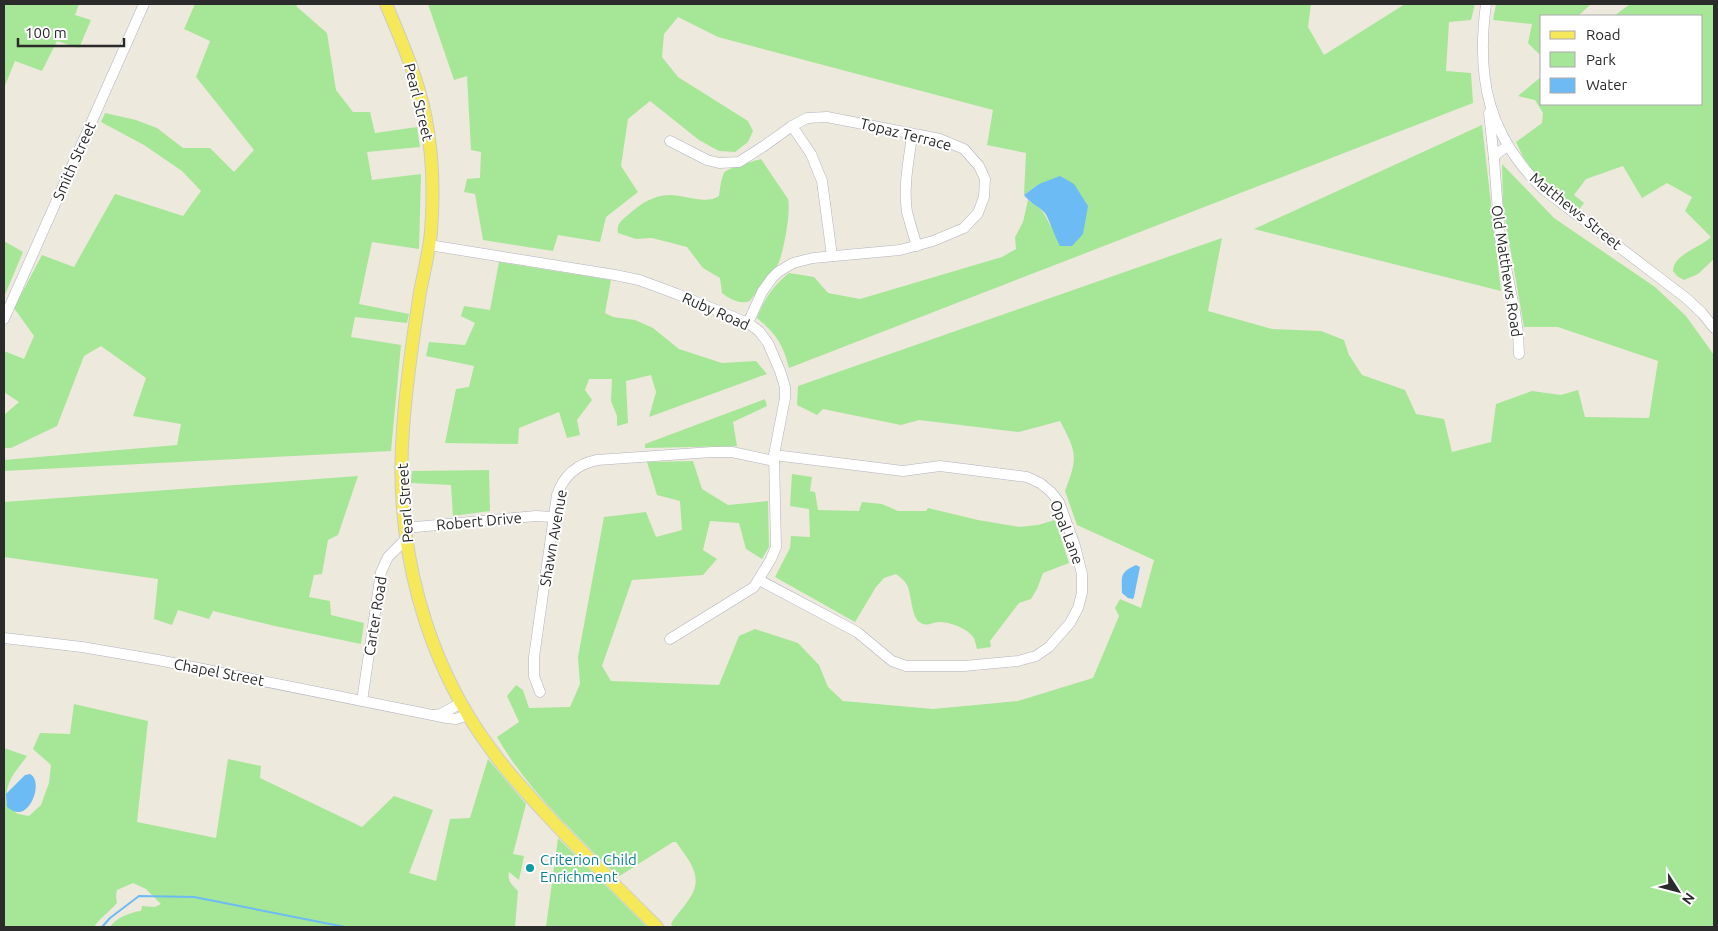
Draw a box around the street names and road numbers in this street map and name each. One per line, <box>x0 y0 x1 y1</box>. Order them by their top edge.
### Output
street label: Pearl Street <box>401 61 437 143</box>
street label: Topaz Terrace <box>859 114 953 154</box>
street label: Smith Street <box>49 119 99 203</box>
street label: Matthews Street <box>1527 169 1625 253</box>
street label: Old Matthews Road <box>1488 204 1526 338</box>
street label: Ruby Road <box>680 289 752 333</box>
street label: Pearl Street <box>394 463 416 543</box>
street label: Shawn Avenue <box>536 488 570 588</box>
street label: Opal Lane <box>1047 497 1087 567</box>
street label: Robert Drive <box>436 509 522 533</box>
street label: Carter Road <box>360 575 390 657</box>
street label: Chapel Street <box>172 655 266 689</box>

